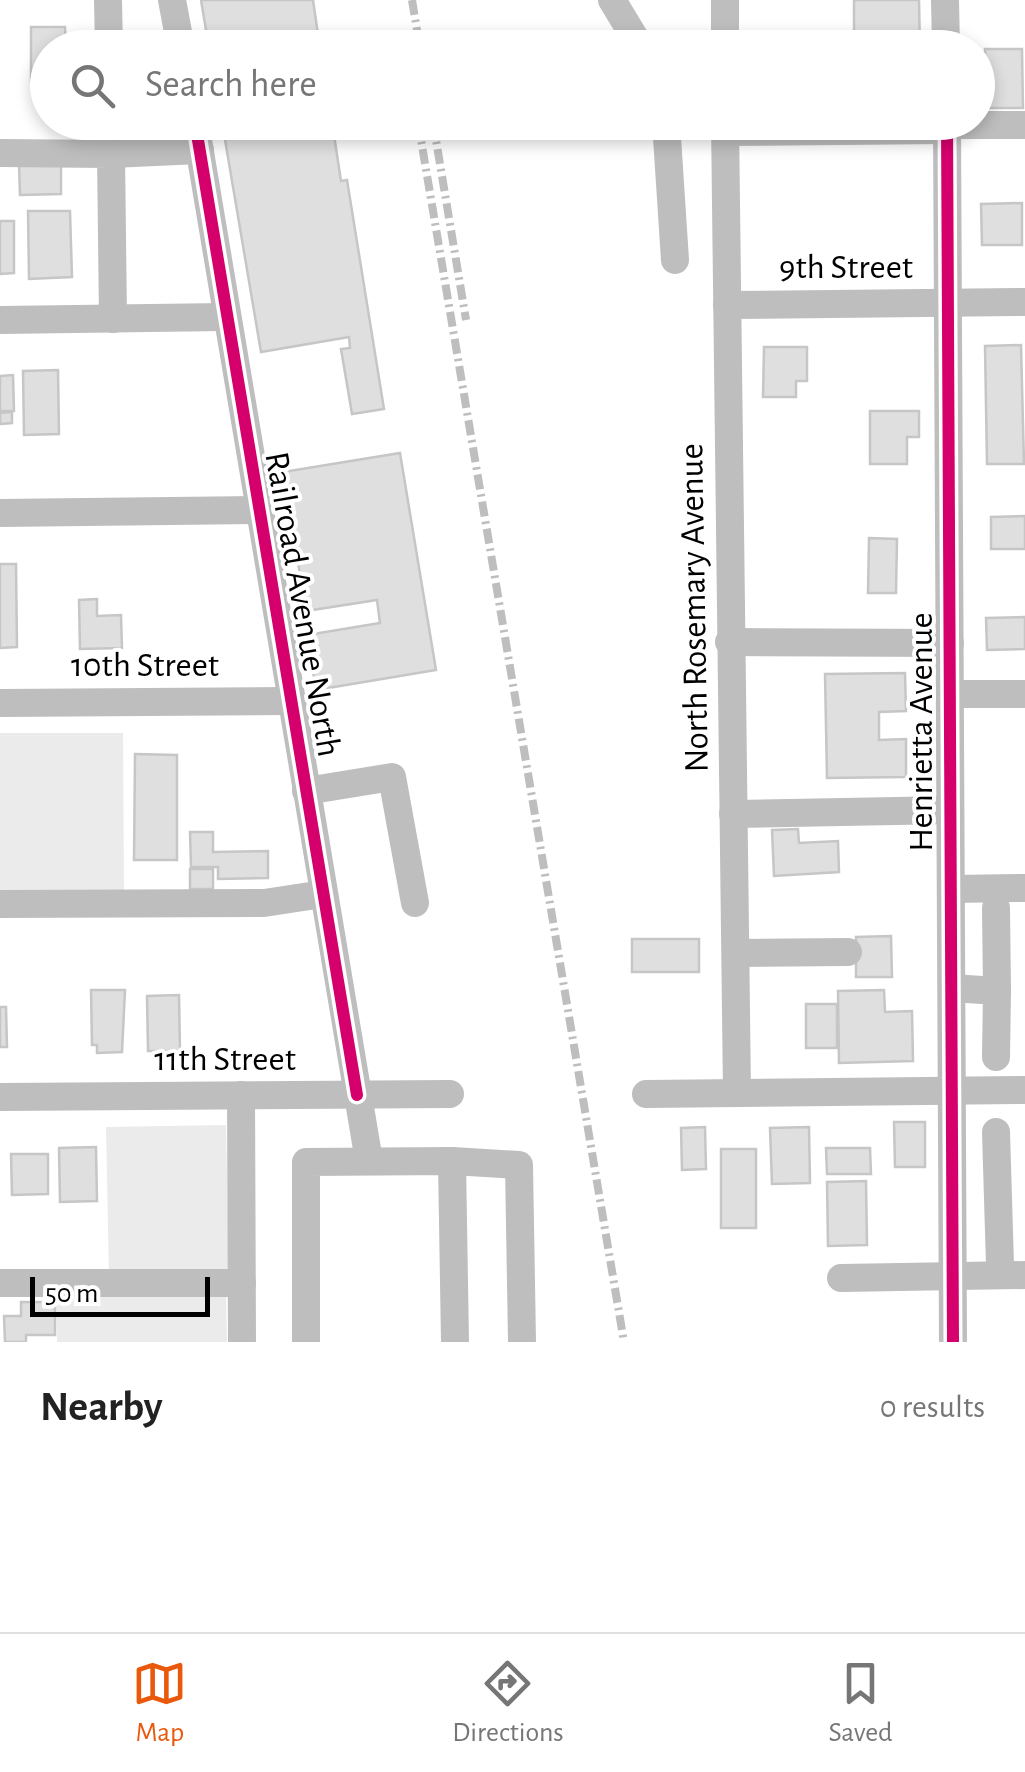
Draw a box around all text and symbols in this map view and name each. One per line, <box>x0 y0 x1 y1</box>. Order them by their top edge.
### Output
search box <box>30 30 995 140</box>
icon: search <box>65 58 120 113</box>
text: Search here <box>145 66 317 104</box>
street label: 9th Street <box>779 250 913 285</box>
street label: North Rosemary Avenue <box>674 443 715 773</box>
street label: Railroad Avenue North <box>258 449 347 759</box>
street label: Henrietta Avenue <box>904 612 939 852</box>
street label: 10th Street <box>71 648 219 683</box>
street label: 11th Street <box>154 1042 296 1077</box>
scale bar <box>30 1272 210 1316</box>
text: 50 m <box>45 1280 99 1308</box>
text: Nearby <box>40 1386 163 1428</box>
text: 0 results <box>880 1391 985 1423</box>
tab: Map <box>132 1656 187 1750</box>
tab: Directions <box>452 1656 564 1750</box>
tab: Saved <box>829 1656 893 1750</box>

